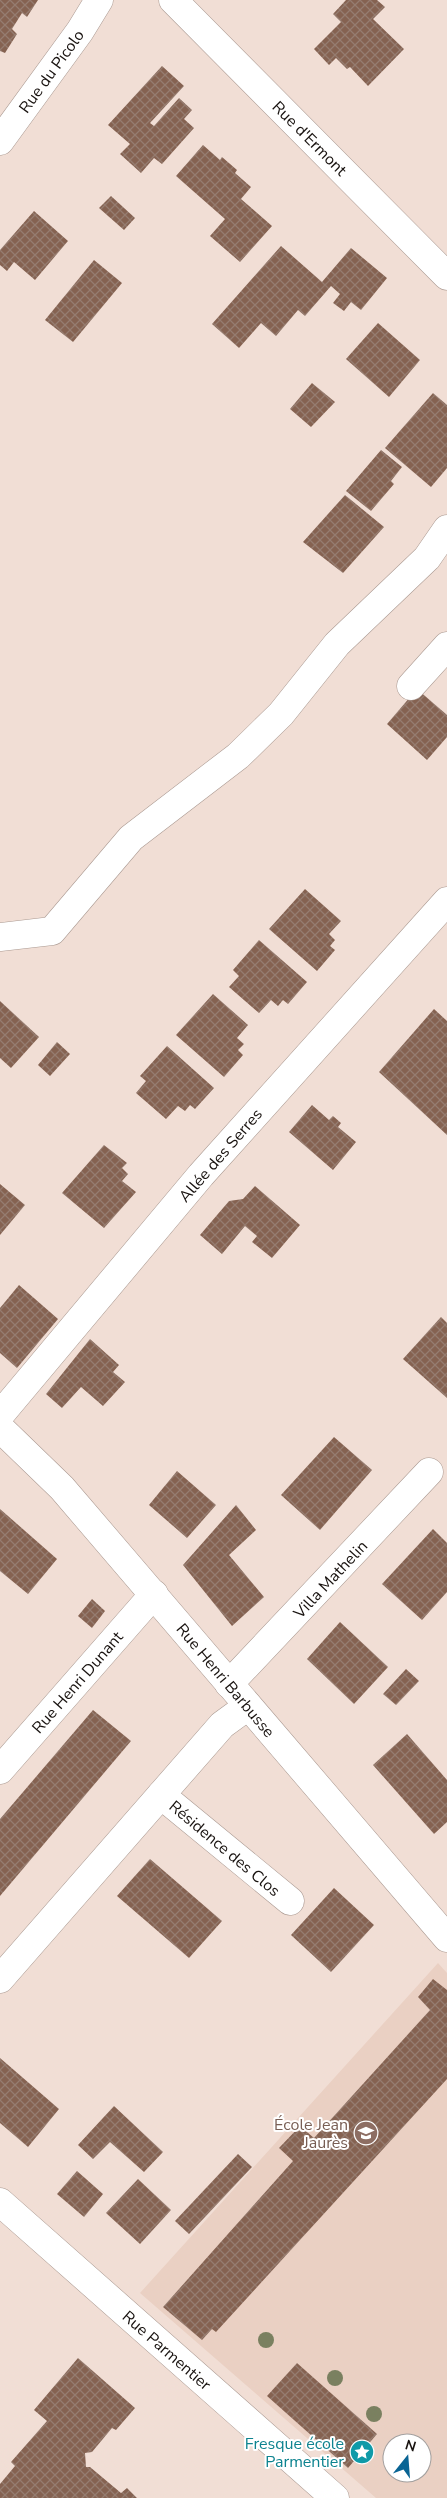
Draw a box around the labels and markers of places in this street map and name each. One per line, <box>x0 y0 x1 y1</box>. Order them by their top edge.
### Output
place label: École Jean Jaurès <box>274 2114 348 2154</box>
school or university icon: École Jean Jaurès <box>353 2120 379 2146</box>
place label: Fresque école Parmentier <box>245 2433 344 2473</box>
place icon: Fresque école Parmentier <box>349 2439 375 2465</box>

